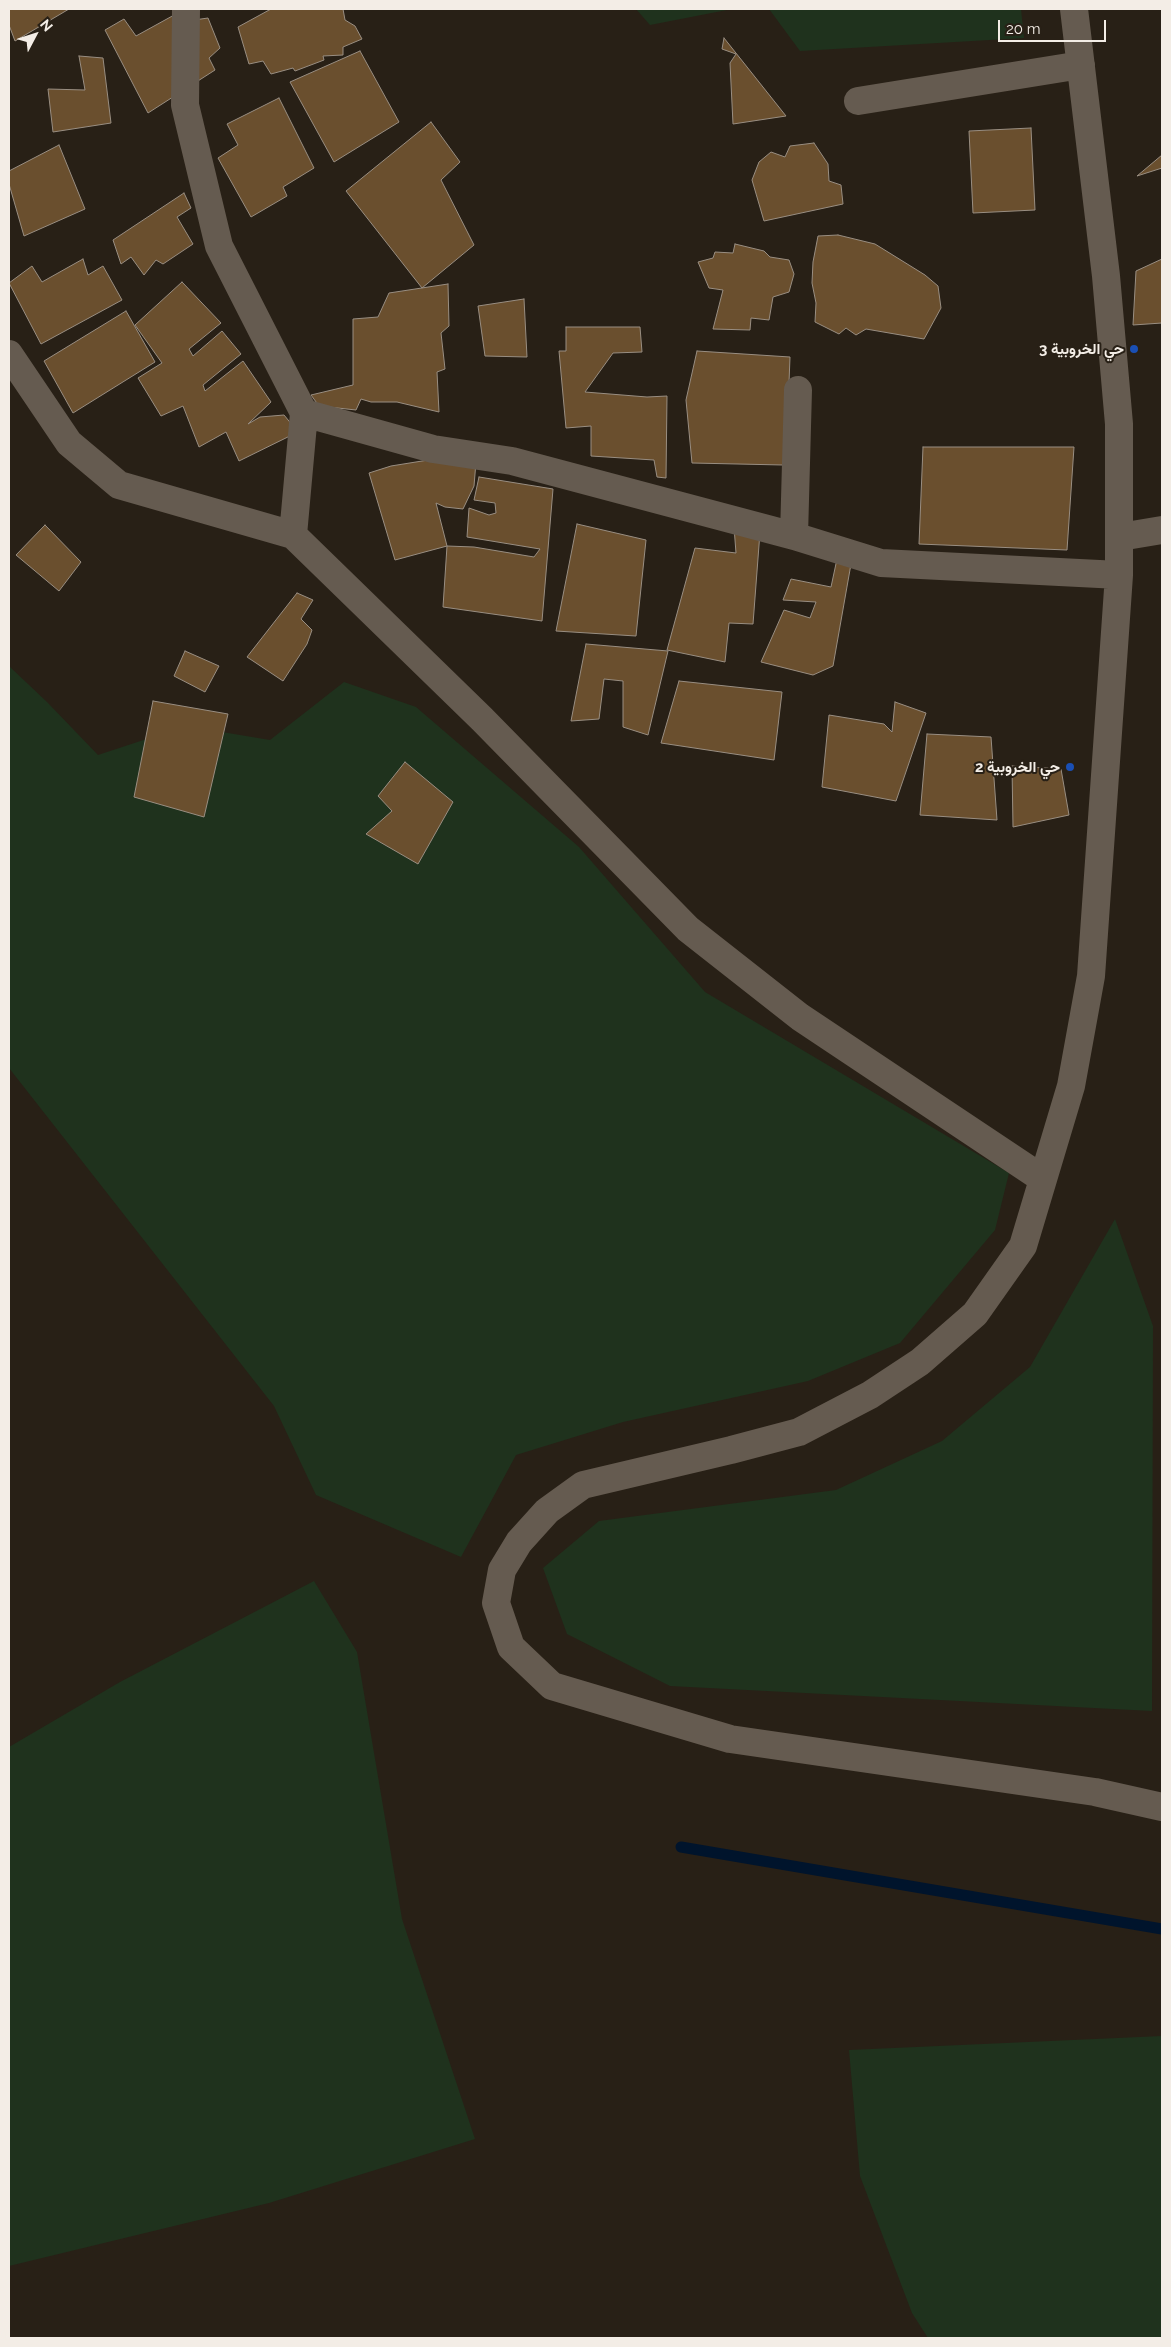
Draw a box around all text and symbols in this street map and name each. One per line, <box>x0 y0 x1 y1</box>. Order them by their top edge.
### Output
north arrow <box>10 10 60 60</box>
scale bar <box>1001 10 1108 42</box>
text: N <box>37 16 56 35</box>
text: 20 m <box>1006 20 1041 38</box>
place label: حي الخروبية 3 <box>1039 340 1124 358</box>
marker: حي الخروبية 3 <box>1128 343 1140 355</box>
place label: حي الخروبية 2 <box>975 758 1060 776</box>
marker: حي الخروبية 2 <box>1064 761 1076 773</box>

